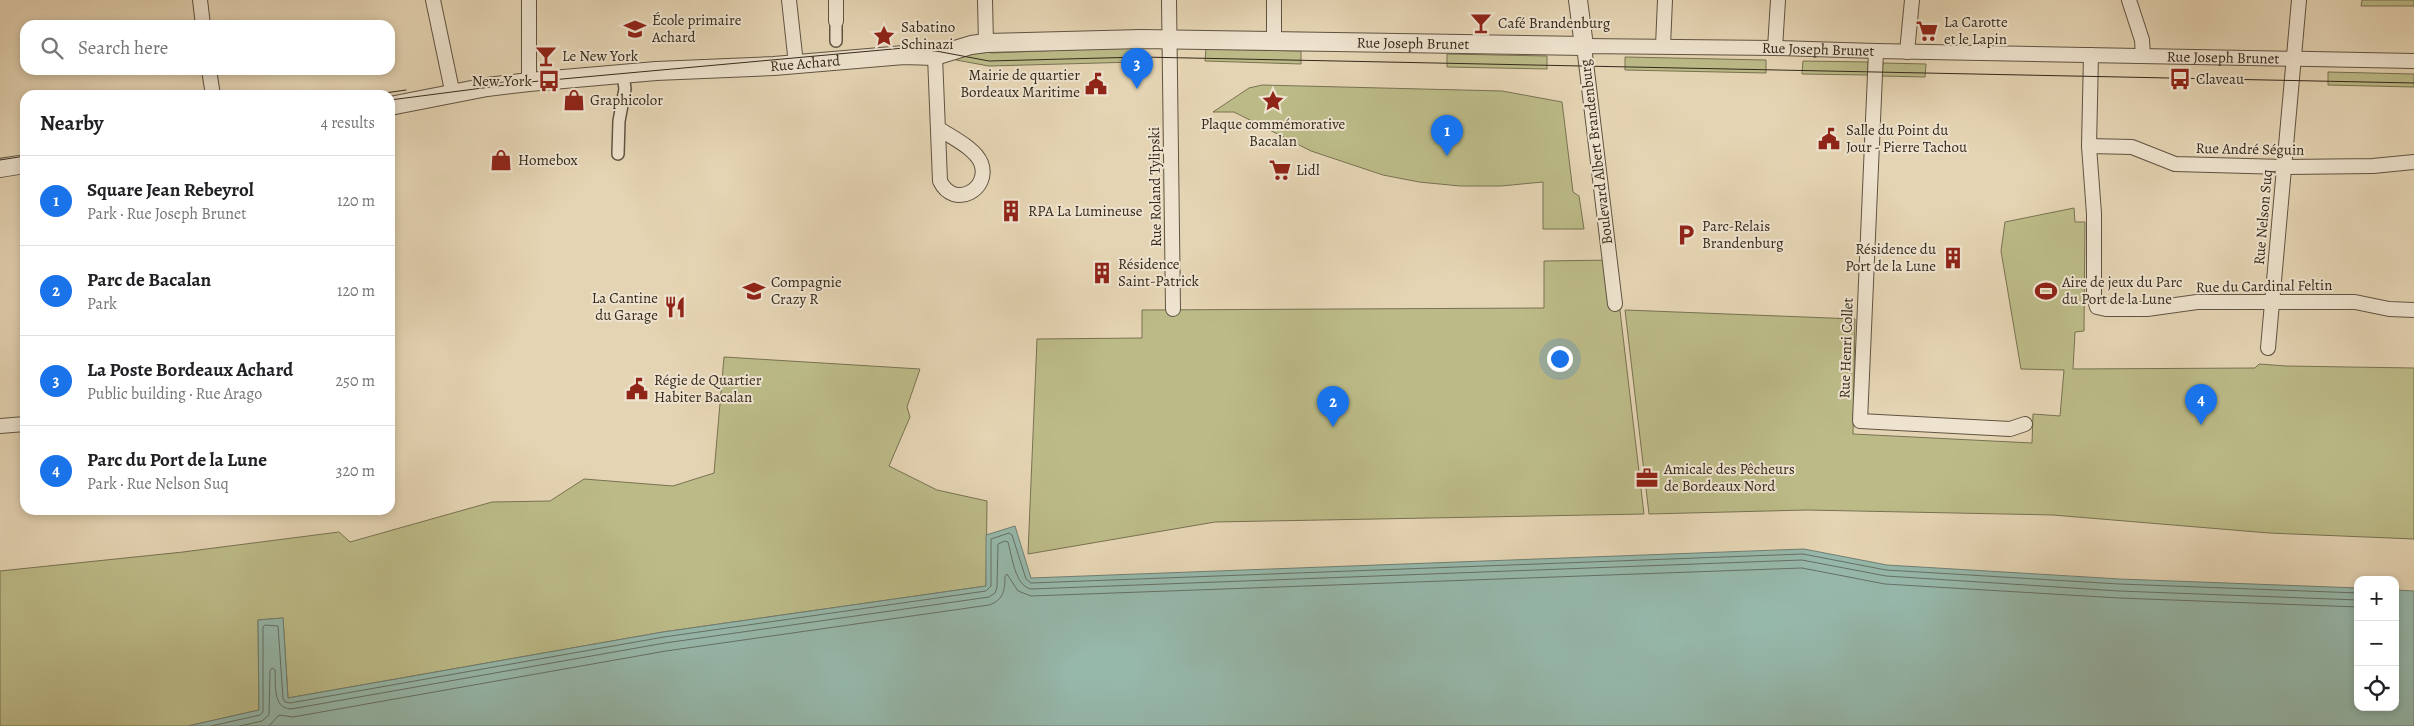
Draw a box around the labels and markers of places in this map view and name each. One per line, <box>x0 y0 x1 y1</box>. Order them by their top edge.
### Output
place label: École primaire Achard <box>651 10 742 47</box>
bar icon: Café Brandenburg <box>1468 10 1494 36</box>
place label: La Carotte et le Lapin <box>1944 12 2008 49</box>
place label: Café Brandenburg <box>1498 13 1611 33</box>
school or university icon: École primaire Achard <box>622 16 648 42</box>
place label: Sabatino Schinazi <box>901 17 955 54</box>
supermarket icon: La Carotte et le Lapin <box>1914 18 1940 44</box>
place icon: Sabatino Schinazi <box>871 23 897 49</box>
bar icon: Le New York <box>533 43 559 69</box>
place label: Le New York <box>562 46 639 66</box>
pin: 3 <box>1121 48 1153 89</box>
place label: Mairie de quartier Bordeaux Maritime <box>960 65 1080 102</box>
bus stop icon: Claveau <box>2167 66 2193 92</box>
bus stop icon: New-York <box>536 68 562 94</box>
place label: Claveau <box>2196 69 2245 89</box>
place label: New-York <box>472 71 533 91</box>
public building icon: Mairie de quartier Bordeaux Maritime <box>1083 71 1109 97</box>
shop icon: Graphicolor <box>561 87 587 113</box>
place icon: Plaque commémorative Bacalan <box>1260 88 1286 114</box>
place label: Graphicolor <box>590 90 663 110</box>
place label: Plaque commémorative Bacalan <box>1201 114 1346 151</box>
pin: 1 <box>1431 115 1463 156</box>
place label: Salle du Point du Jour - Pierre Tachou <box>1846 120 1968 157</box>
public building icon: Salle du Point du Jour - Pierre Tachou <box>1816 126 1842 152</box>
shop icon: Homebox <box>488 147 514 173</box>
place label: Homebox <box>518 150 578 170</box>
supermarket icon: Lidl <box>1267 157 1293 183</box>
place label: Lidl <box>1296 160 1320 180</box>
building icon: RPA La Lumineuse <box>998 198 1024 224</box>
place label: RPA La Lumineuse <box>1028 201 1143 221</box>
place label: Parc-Relais Brandenburg <box>1702 216 1784 253</box>
parking icon: Parc-Relais Brandenburg <box>1673 222 1699 248</box>
place label: Résidence du Port de la Lune <box>1845 239 1937 276</box>
building icon: Résidence du Port de la Lune <box>1940 245 1966 271</box>
place label: Résidence Saint-Patrick <box>1118 254 1200 291</box>
building icon: Résidence Saint-Patrick <box>1089 260 1115 286</box>
place label: Compagnie Crazy R <box>771 272 842 309</box>
place label: Aire de jeux du Parc du Port de la Lune <box>2061 272 2182 309</box>
school or university icon: Compagnie Crazy R <box>741 278 767 304</box>
sports icon: Aire de jeux du Parc du Port de la Lune <box>2033 278 2059 304</box>
place label: La Cantine du Garage <box>592 288 658 325</box>
restaurant icon: La Cantine du Garage <box>662 294 688 320</box>
place label: Régie de Quartier Habiter Bacalan <box>654 370 762 407</box>
public building icon: Régie de Quartier Habiter Bacalan <box>624 376 650 402</box>
pin: 4 <box>2185 384 2217 425</box>
pin: 2 <box>1317 386 1349 427</box>
place label: Amicale des Pêcheurs de Bordeaux Nord <box>1663 459 1795 496</box>
office icon: Amicale des Pêcheurs de Bordeaux Nord <box>1634 465 1660 491</box>

